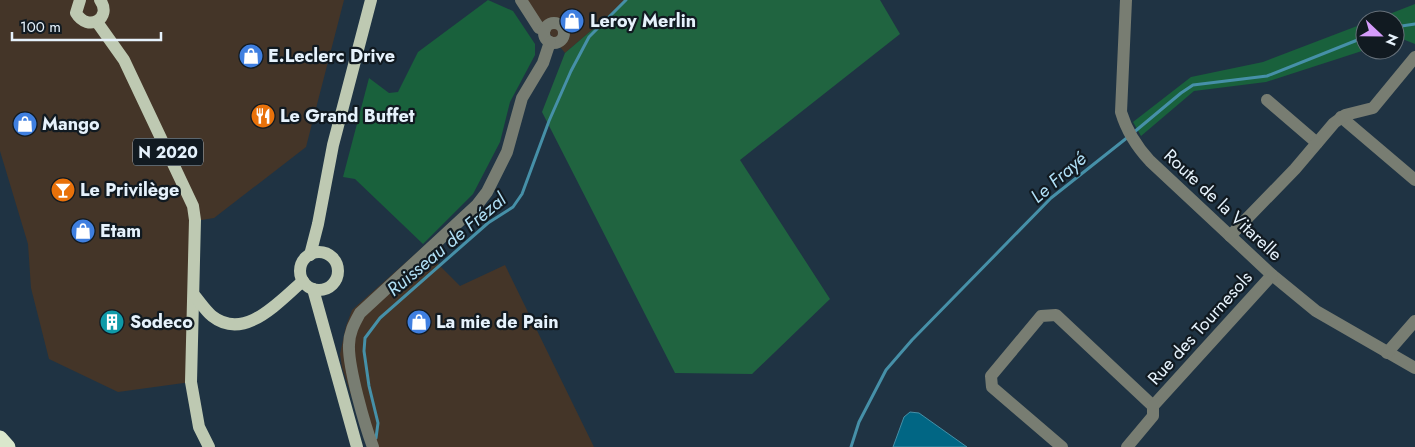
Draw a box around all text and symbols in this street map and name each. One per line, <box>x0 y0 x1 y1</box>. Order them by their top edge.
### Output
shop icon: Leroy Merlin <box>559 8 585 34</box>
place label: Leroy Merlin <box>590 8 696 34</box>
scale bar <box>12 10 161 42</box>
north arrow <box>1355 10 1405 60</box>
text: 100 m <box>20 16 61 38</box>
text: N <box>1381 31 1403 49</box>
shop icon: E.Leclerc Drive <box>238 43 264 69</box>
place label: E.Leclerc Drive <box>268 43 395 69</box>
restaurant icon: Le Grand Buffet <box>250 103 276 129</box>
place label: Le Grand Buffet <box>280 103 415 129</box>
shop icon: Mango <box>12 111 38 137</box>
place label: Mango <box>42 111 100 137</box>
road number: N 2020 <box>133 138 203 166</box>
street label: Route de la Vitarelle <box>1158 143 1288 267</box>
water label: Le Frayé <box>1024 145 1093 209</box>
bar icon: Le Privilège <box>50 177 76 203</box>
place label: Le Privilège <box>80 177 179 203</box>
water label: Ruisseau de Frézal <box>381 186 512 302</box>
shop icon: Etam <box>70 218 96 244</box>
place label: Etam <box>100 218 141 244</box>
street label: Rue des Tournesols <box>1142 265 1258 391</box>
building icon: Sodeco <box>99 309 125 335</box>
place label: Sodeco <box>130 309 193 335</box>
shop icon: La mie de Pain <box>406 309 432 335</box>
place label: La mie de Pain <box>436 309 559 335</box>

